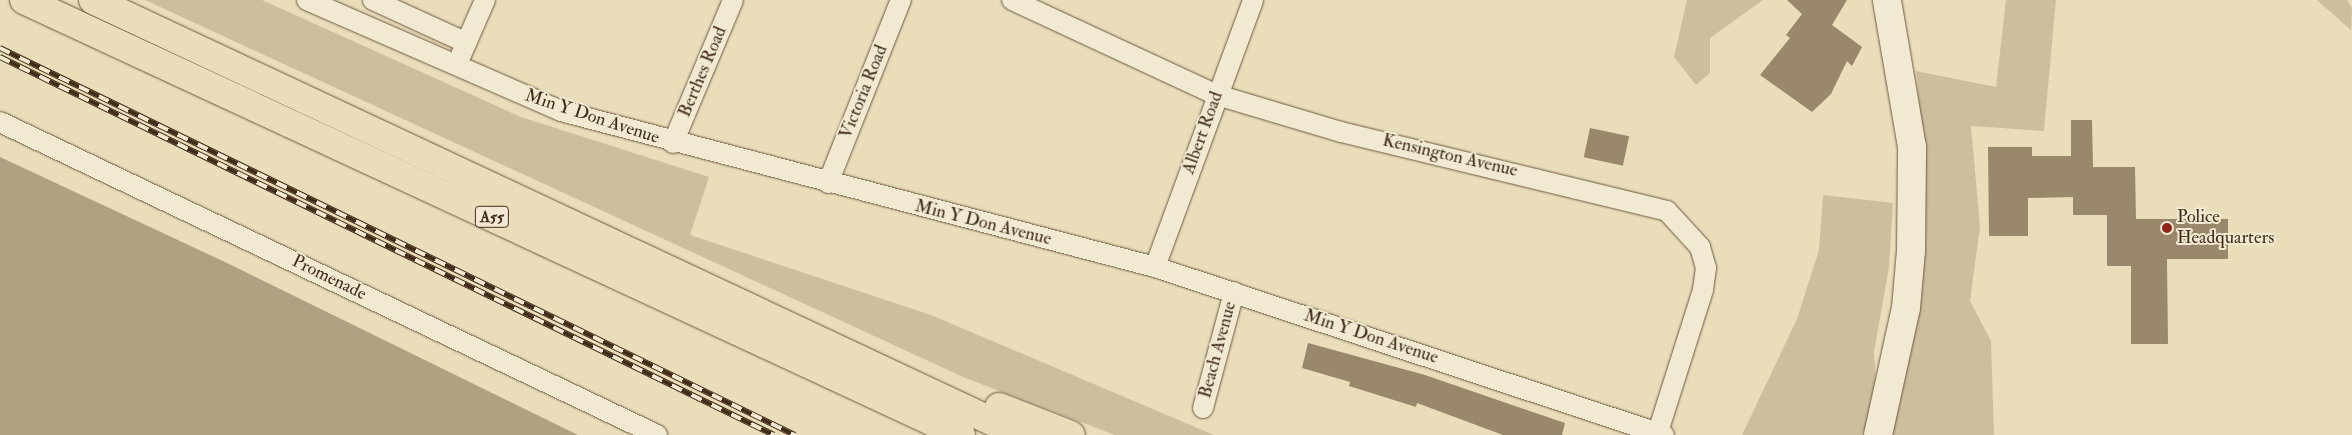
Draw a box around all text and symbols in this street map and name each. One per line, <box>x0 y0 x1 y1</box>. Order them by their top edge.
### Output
street label: Berthes Road <box>674 23 732 121</box>
street label: Victoria Road <box>835 42 893 142</box>
street label: Min Y Don Avenue <box>522 85 662 149</box>
street label: Albert Road <box>1178 89 1228 177</box>
street label: Kensington Avenue <box>1380 130 1520 182</box>
street label: Min Y Don Avenue <box>913 196 1053 250</box>
road number: A55 <box>474 203 510 230</box>
place label: Police Headquarters <box>2177 207 2274 250</box>
marker: Police Headquarters <box>2161 222 2173 234</box>
street label: Promenade <box>288 251 370 305</box>
street label: Beach Avenue <box>1195 299 1241 401</box>
street label: Min Y Don Avenue <box>1301 305 1441 369</box>

